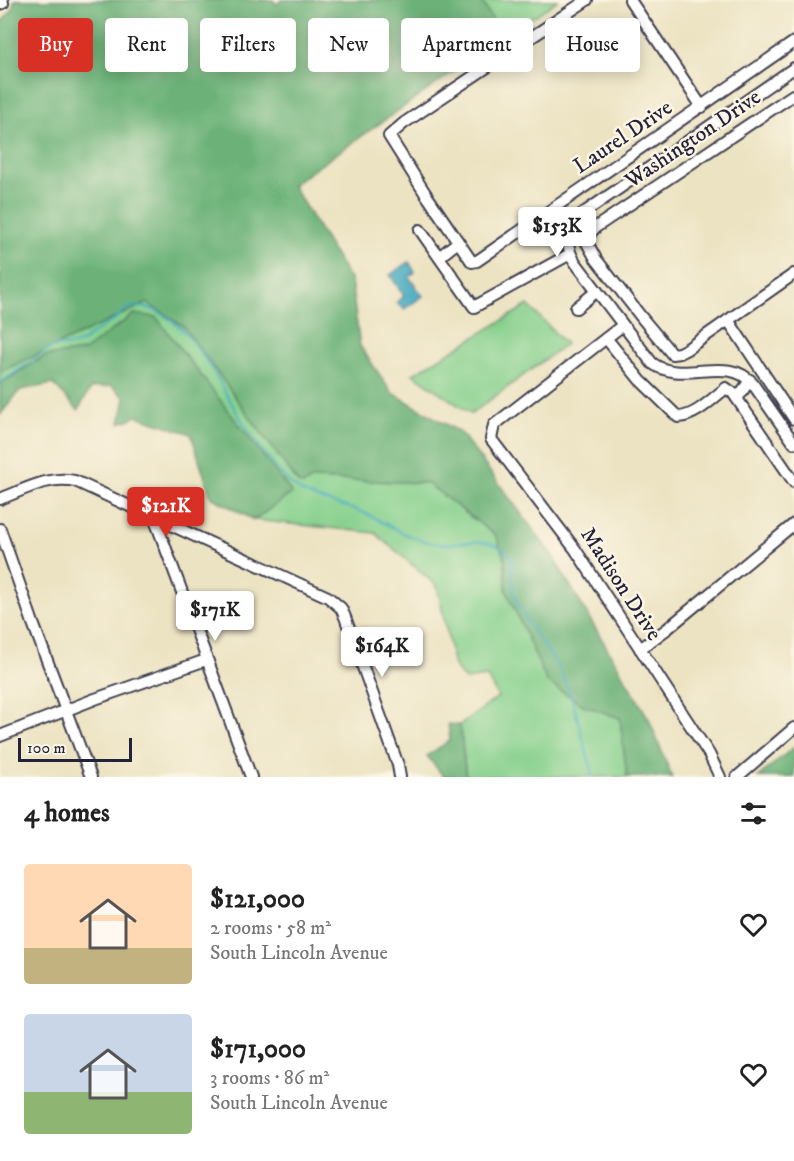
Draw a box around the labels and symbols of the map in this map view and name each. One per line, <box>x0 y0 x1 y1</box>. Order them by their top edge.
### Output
street label: Washington Drive <box>619 84 766 195</box>
street label: Laurel Drive <box>568 94 678 180</box>
pin: $153K <box>515 207 599 258</box>
pin: $121K <box>124 487 208 538</box>
street label: Madison Drive <box>574 522 668 646</box>
pin: $171K <box>173 591 257 642</box>
pin: $164K <box>340 627 424 678</box>
scale bar <box>18 735 132 762</box>

